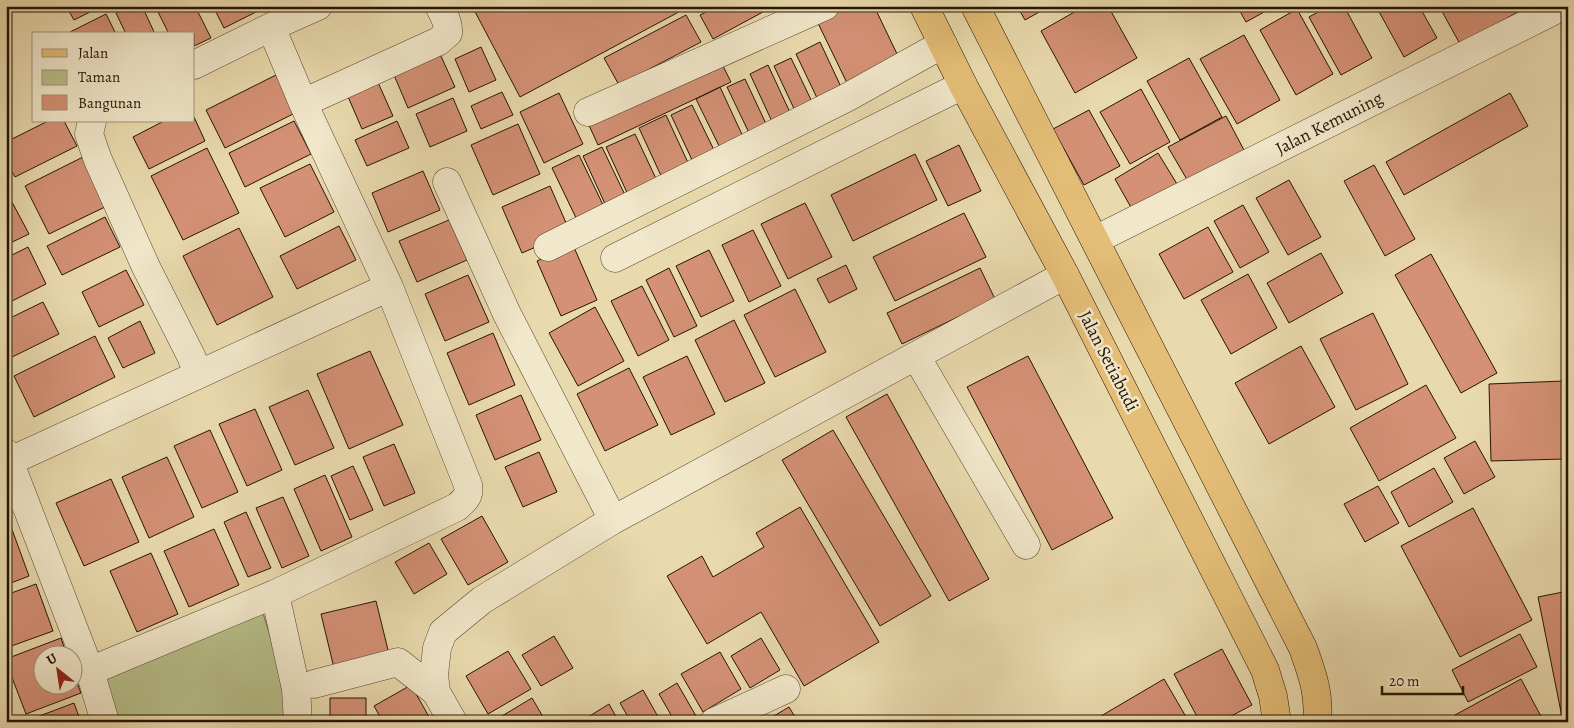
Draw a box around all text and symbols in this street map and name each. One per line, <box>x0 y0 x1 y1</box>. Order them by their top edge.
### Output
legend <box>32 32 195 122</box>
text: Jalan <box>78 43 108 63</box>
text: Taman <box>78 67 120 87</box>
street label: Jalan Kemuning <box>1271 86 1387 160</box>
text: Bangunan <box>78 93 141 113</box>
street label: Jalan Setiabudi <box>1073 306 1145 416</box>
north arrow <box>32 646 82 696</box>
text: U <box>43 649 60 670</box>
scale bar <box>1382 663 1463 695</box>
text: 20 m <box>1389 671 1420 691</box>

